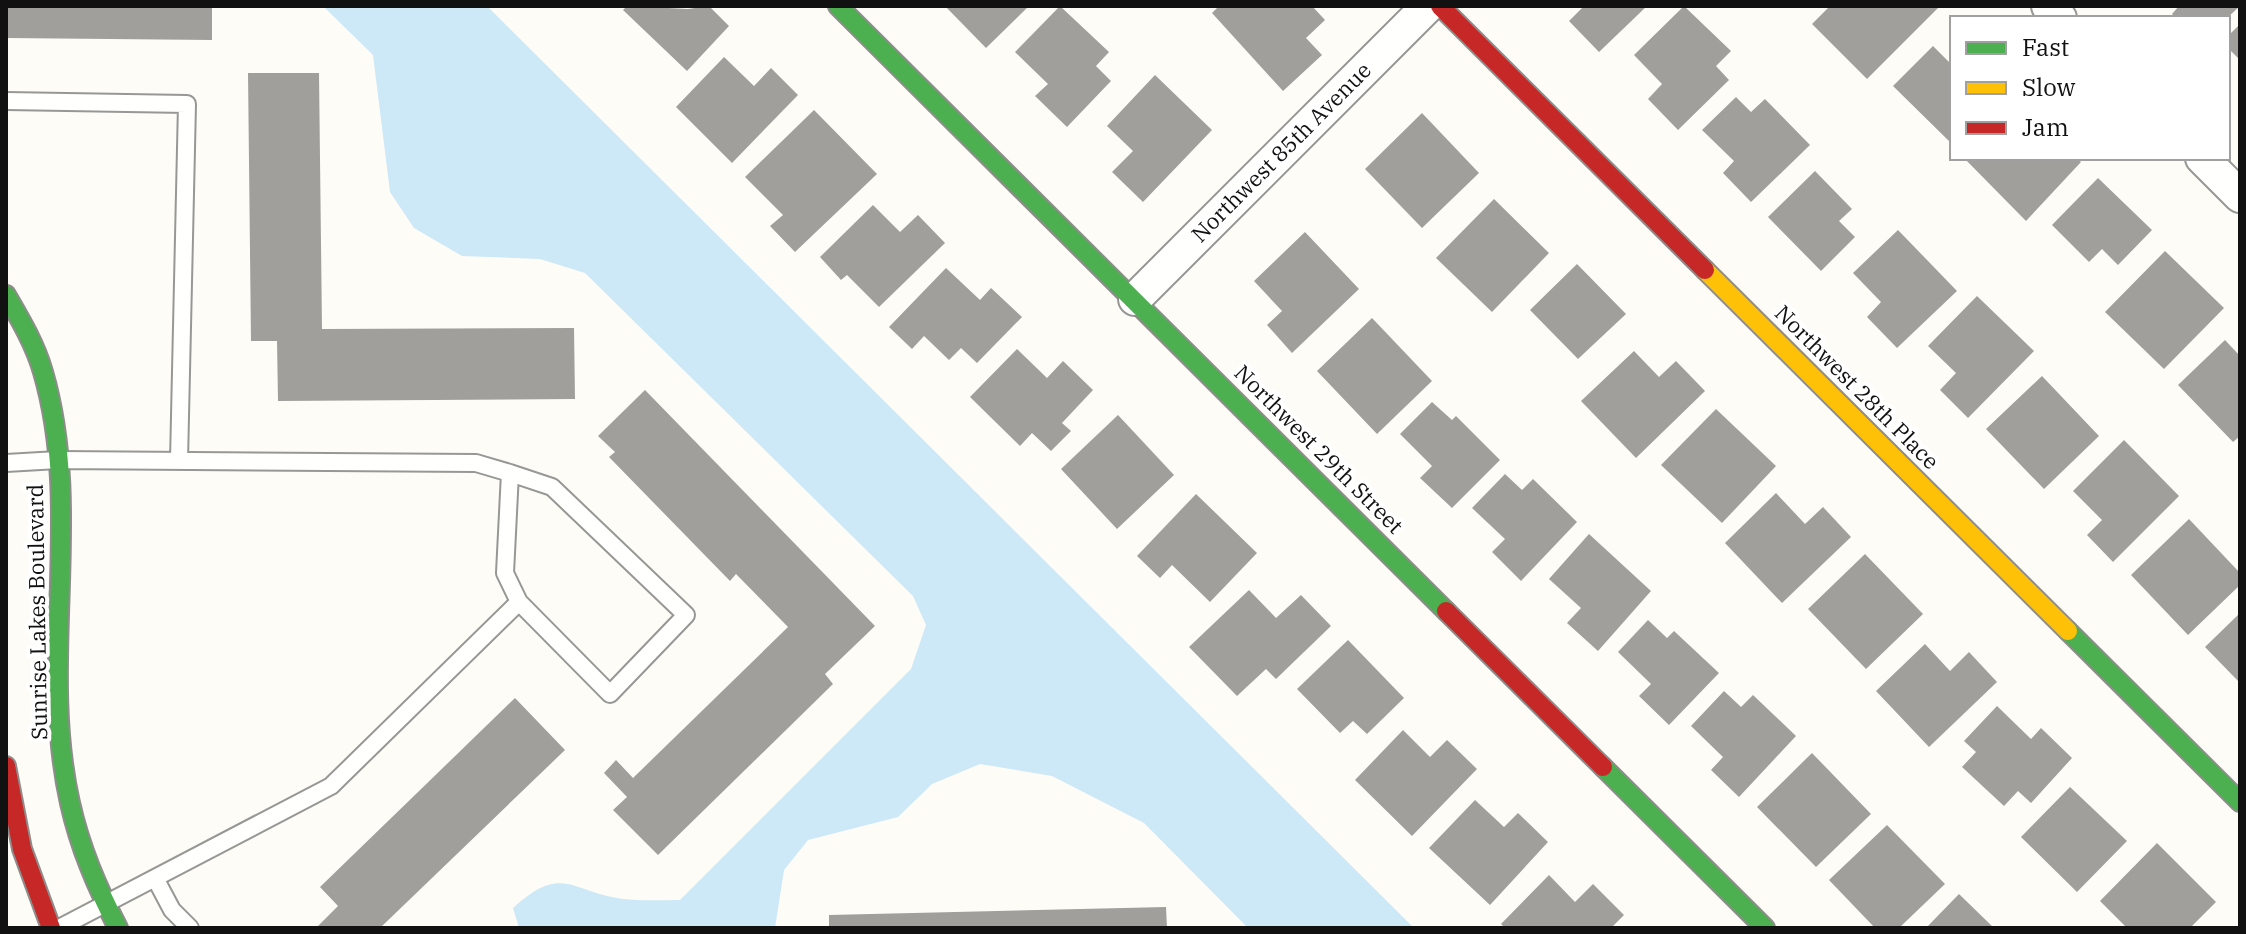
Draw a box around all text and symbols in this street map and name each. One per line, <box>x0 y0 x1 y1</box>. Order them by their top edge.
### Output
legend <box>1950 16 2230 160</box>
text: Fast <box>2022 31 2069 63</box>
street label: Northwest 85th Avenue <box>1184 55 1377 248</box>
text: Slow <box>2022 71 2076 103</box>
text: Jam <box>2022 111 2069 143</box>
street label: Northwest 28th Place <box>1769 298 1946 475</box>
street label: Northwest 29th Street <box>1229 358 1410 540</box>
street label: Sunrise Lakes Boulevard <box>20 484 53 740</box>

